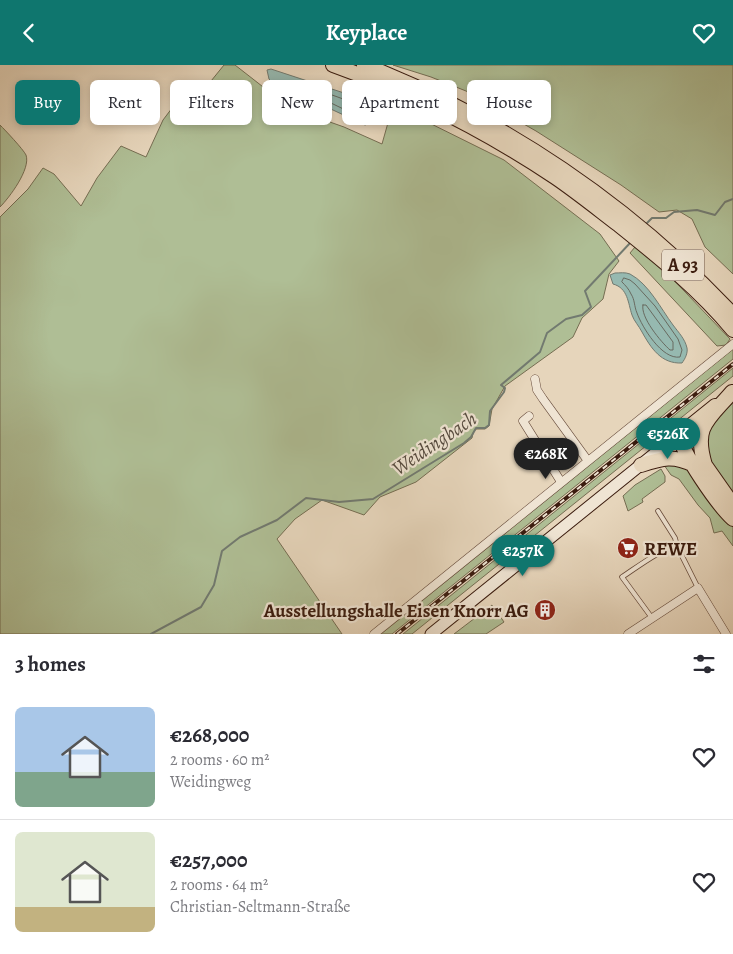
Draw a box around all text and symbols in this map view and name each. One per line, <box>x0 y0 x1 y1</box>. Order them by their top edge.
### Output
text: Keyplace <box>326 18 407 48</box>
icon: back <box>15 19 43 47</box>
icon: heart <box>690 19 718 47</box>
chip: Buy <box>15 80 80 125</box>
chip: Rent <box>90 80 160 125</box>
chip: Filters <box>170 80 252 125</box>
chip: New <box>262 80 332 125</box>
chip: Apartment <box>342 80 457 125</box>
chip: House <box>467 80 551 125</box>
road number: A 93 <box>662 249 704 281</box>
water label: Weidingbach <box>386 405 482 482</box>
pin: €526K <box>633 417 703 460</box>
text: €526K <box>647 423 689 445</box>
pin: €268K <box>511 437 581 480</box>
text: €268K <box>525 443 567 465</box>
pin: €257K <box>488 535 558 577</box>
supermarket icon: REWE <box>616 536 640 560</box>
place label: REWE <box>644 536 697 562</box>
text: €257K <box>502 540 544 562</box>
place label: Ausstellungshalle Eisen Knorr AG <box>263 598 529 624</box>
building icon: Ausstellungshalle Eisen Knorr AG <box>533 598 557 622</box>
text: 3 homes <box>15 650 86 678</box>
icon: filters <box>690 650 718 678</box>
text: €268,000 <box>170 721 249 749</box>
icon: home <box>55 727 115 787</box>
icon: heart <box>690 743 718 771</box>
text: 2 rooms · 60 m² <box>170 749 270 771</box>
text: Weidingweg <box>170 771 251 793</box>
text: €257,000 <box>170 846 247 874</box>
icon: home <box>55 852 115 912</box>
icon: heart <box>690 868 718 896</box>
text: 2 rooms · 64 m² <box>170 874 268 896</box>
text: Christian-Seltmann-Straße <box>170 896 350 918</box>

